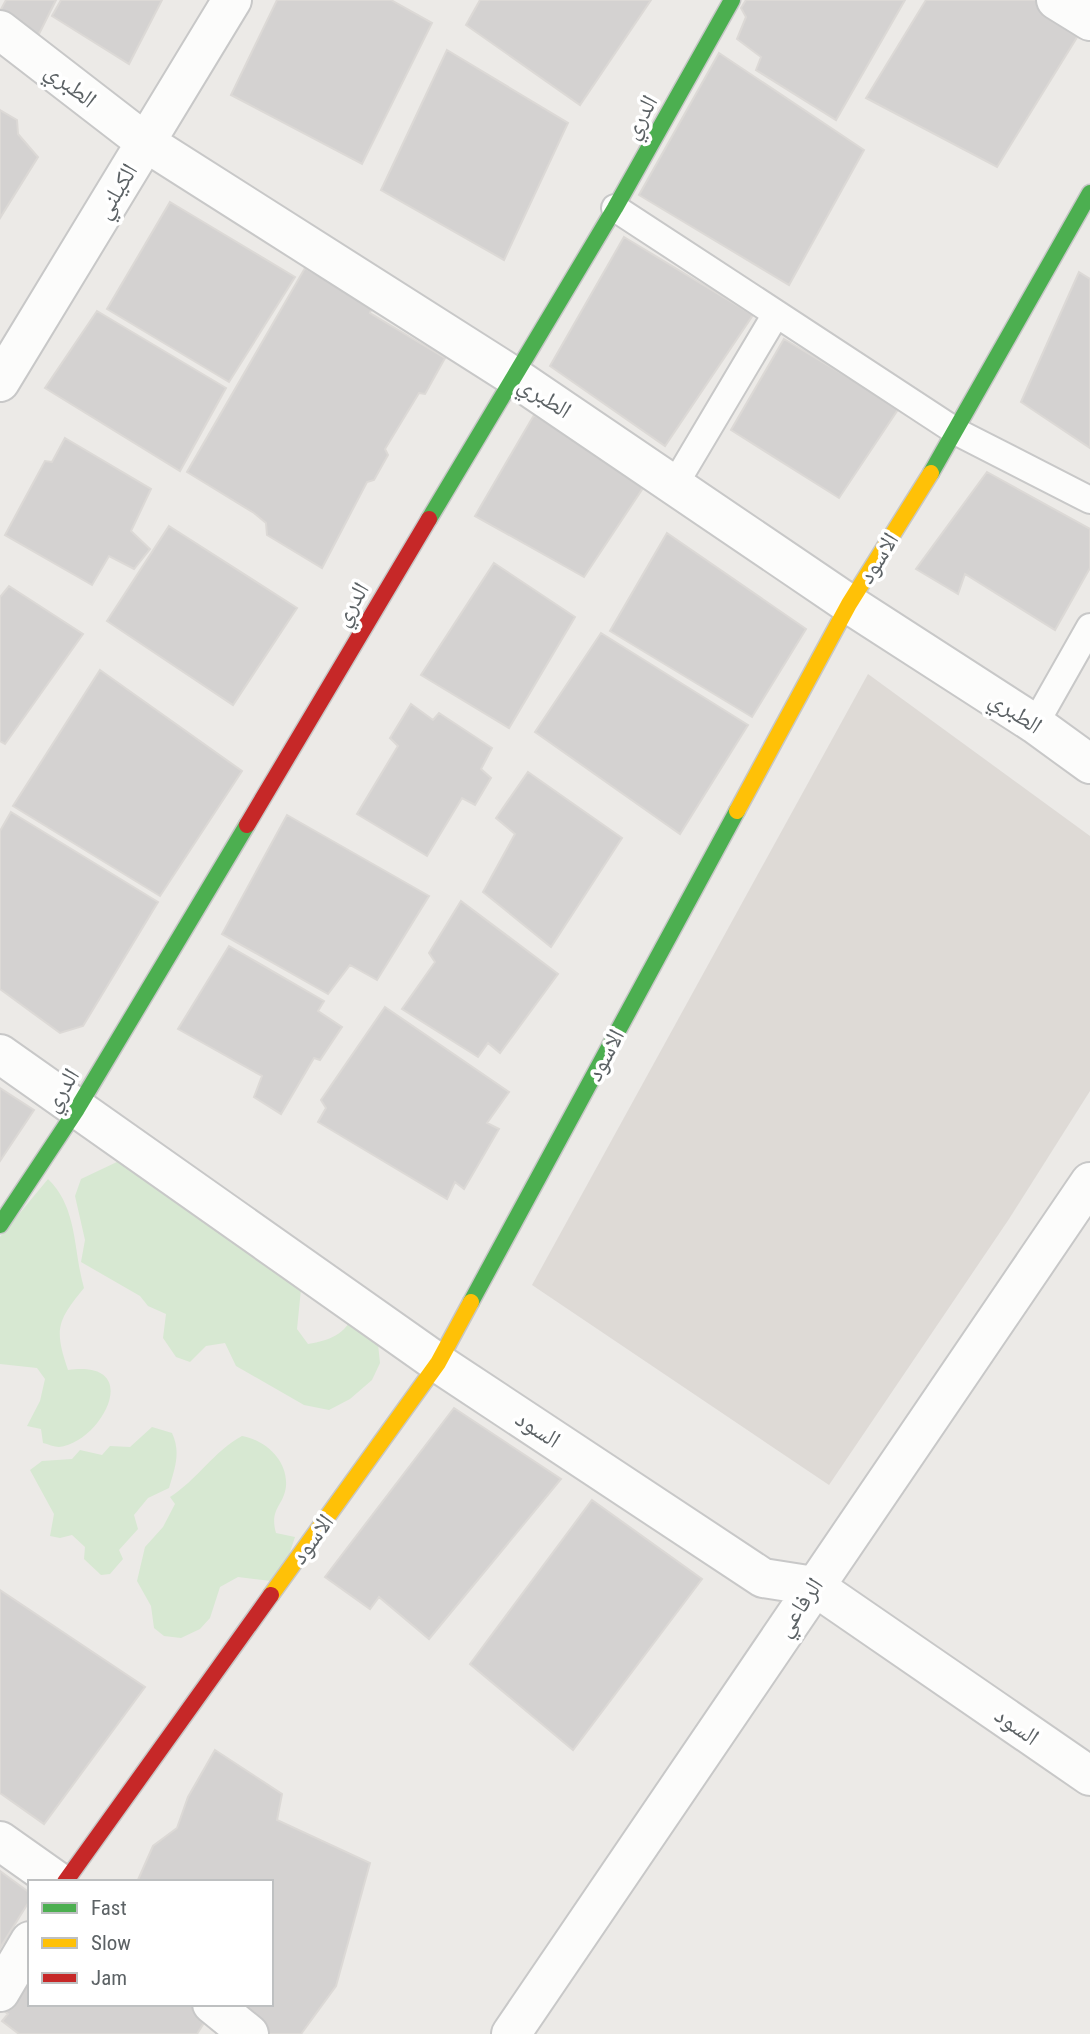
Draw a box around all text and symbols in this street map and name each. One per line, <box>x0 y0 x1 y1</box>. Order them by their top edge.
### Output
street label: الطبري <box>37 56 102 118</box>
street label: الدري <box>617 90 668 146</box>
street label: الكيلني <box>89 158 148 226</box>
street label: الطبري <box>511 370 577 429</box>
street label: الاسود <box>852 527 904 589</box>
street label: الدري <box>327 577 379 634</box>
street label: الطبري <box>982 684 1048 744</box>
street label: الاسود <box>580 1024 630 1086</box>
street label: الدري <box>37 1063 89 1120</box>
street label: السود <box>510 1404 566 1454</box>
street label: الاسود <box>284 1508 340 1570</box>
street label: الرفاعي <box>769 1572 833 1645</box>
street label: السود <box>989 1701 1045 1751</box>
legend <box>28 1880 273 2006</box>
text: Fast <box>91 1896 127 1920</box>
text: Slow <box>91 1931 131 1955</box>
text: Jam <box>91 1966 127 1990</box>

